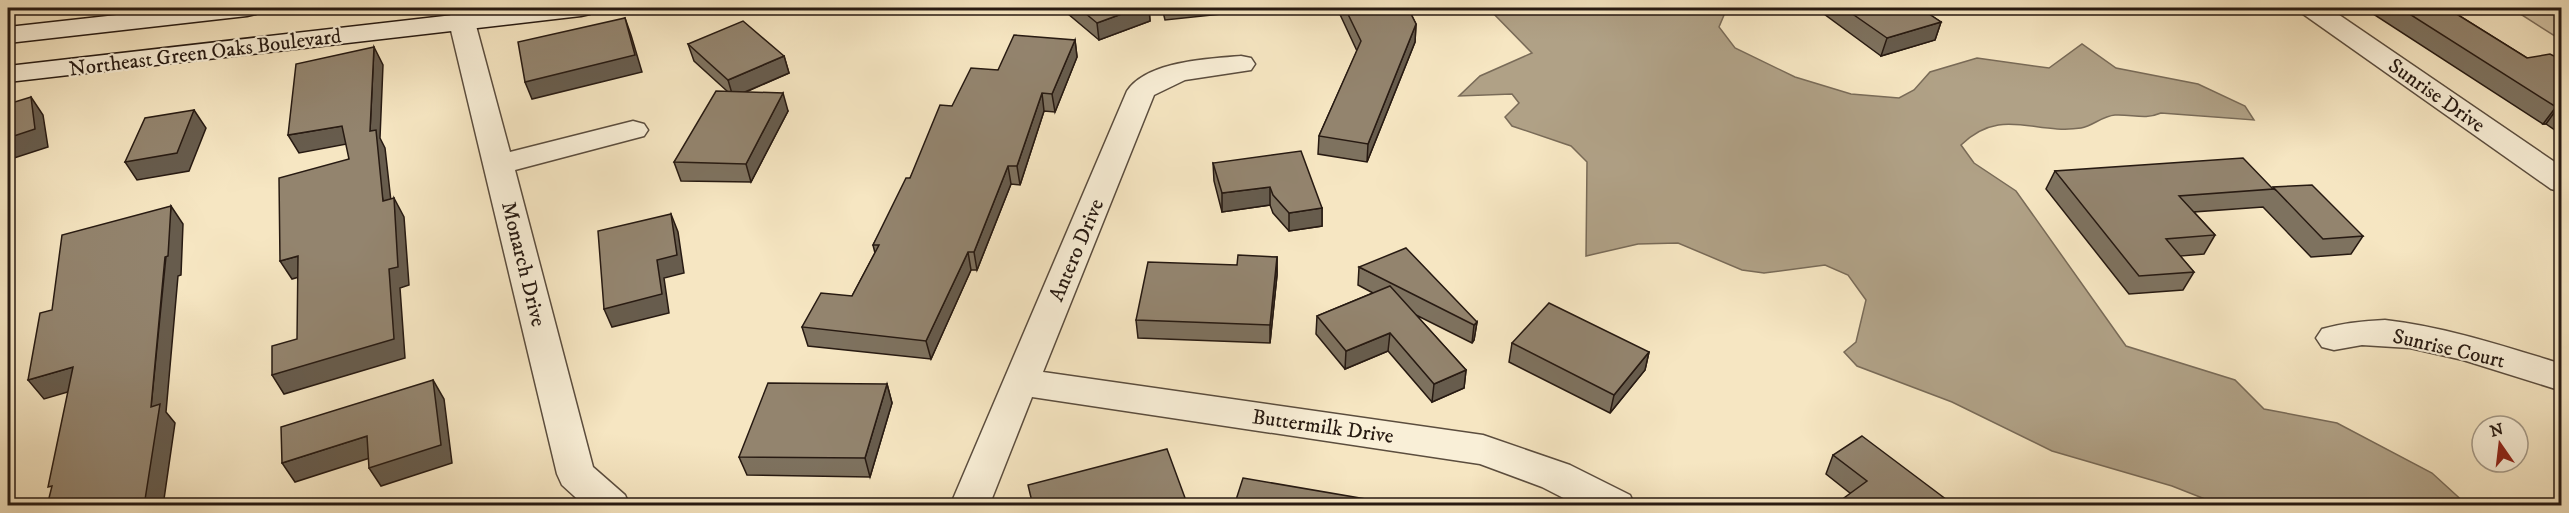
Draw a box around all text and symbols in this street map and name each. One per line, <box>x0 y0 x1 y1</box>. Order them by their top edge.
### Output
street label: Northeast Green Oaks Boulevard <box>67 23 343 83</box>
street label: Sunrise Drive <box>2383 53 2490 139</box>
street label: Antero Drive <box>1044 195 1110 306</box>
street label: Monarch Drive <box>495 199 551 330</box>
street label: Sunrise Court <box>2390 323 2508 375</box>
street label: Buttermilk Drive <box>1250 404 1396 450</box>
north arrow <box>2470 414 2530 474</box>
text: N <box>2488 419 2505 442</box>

